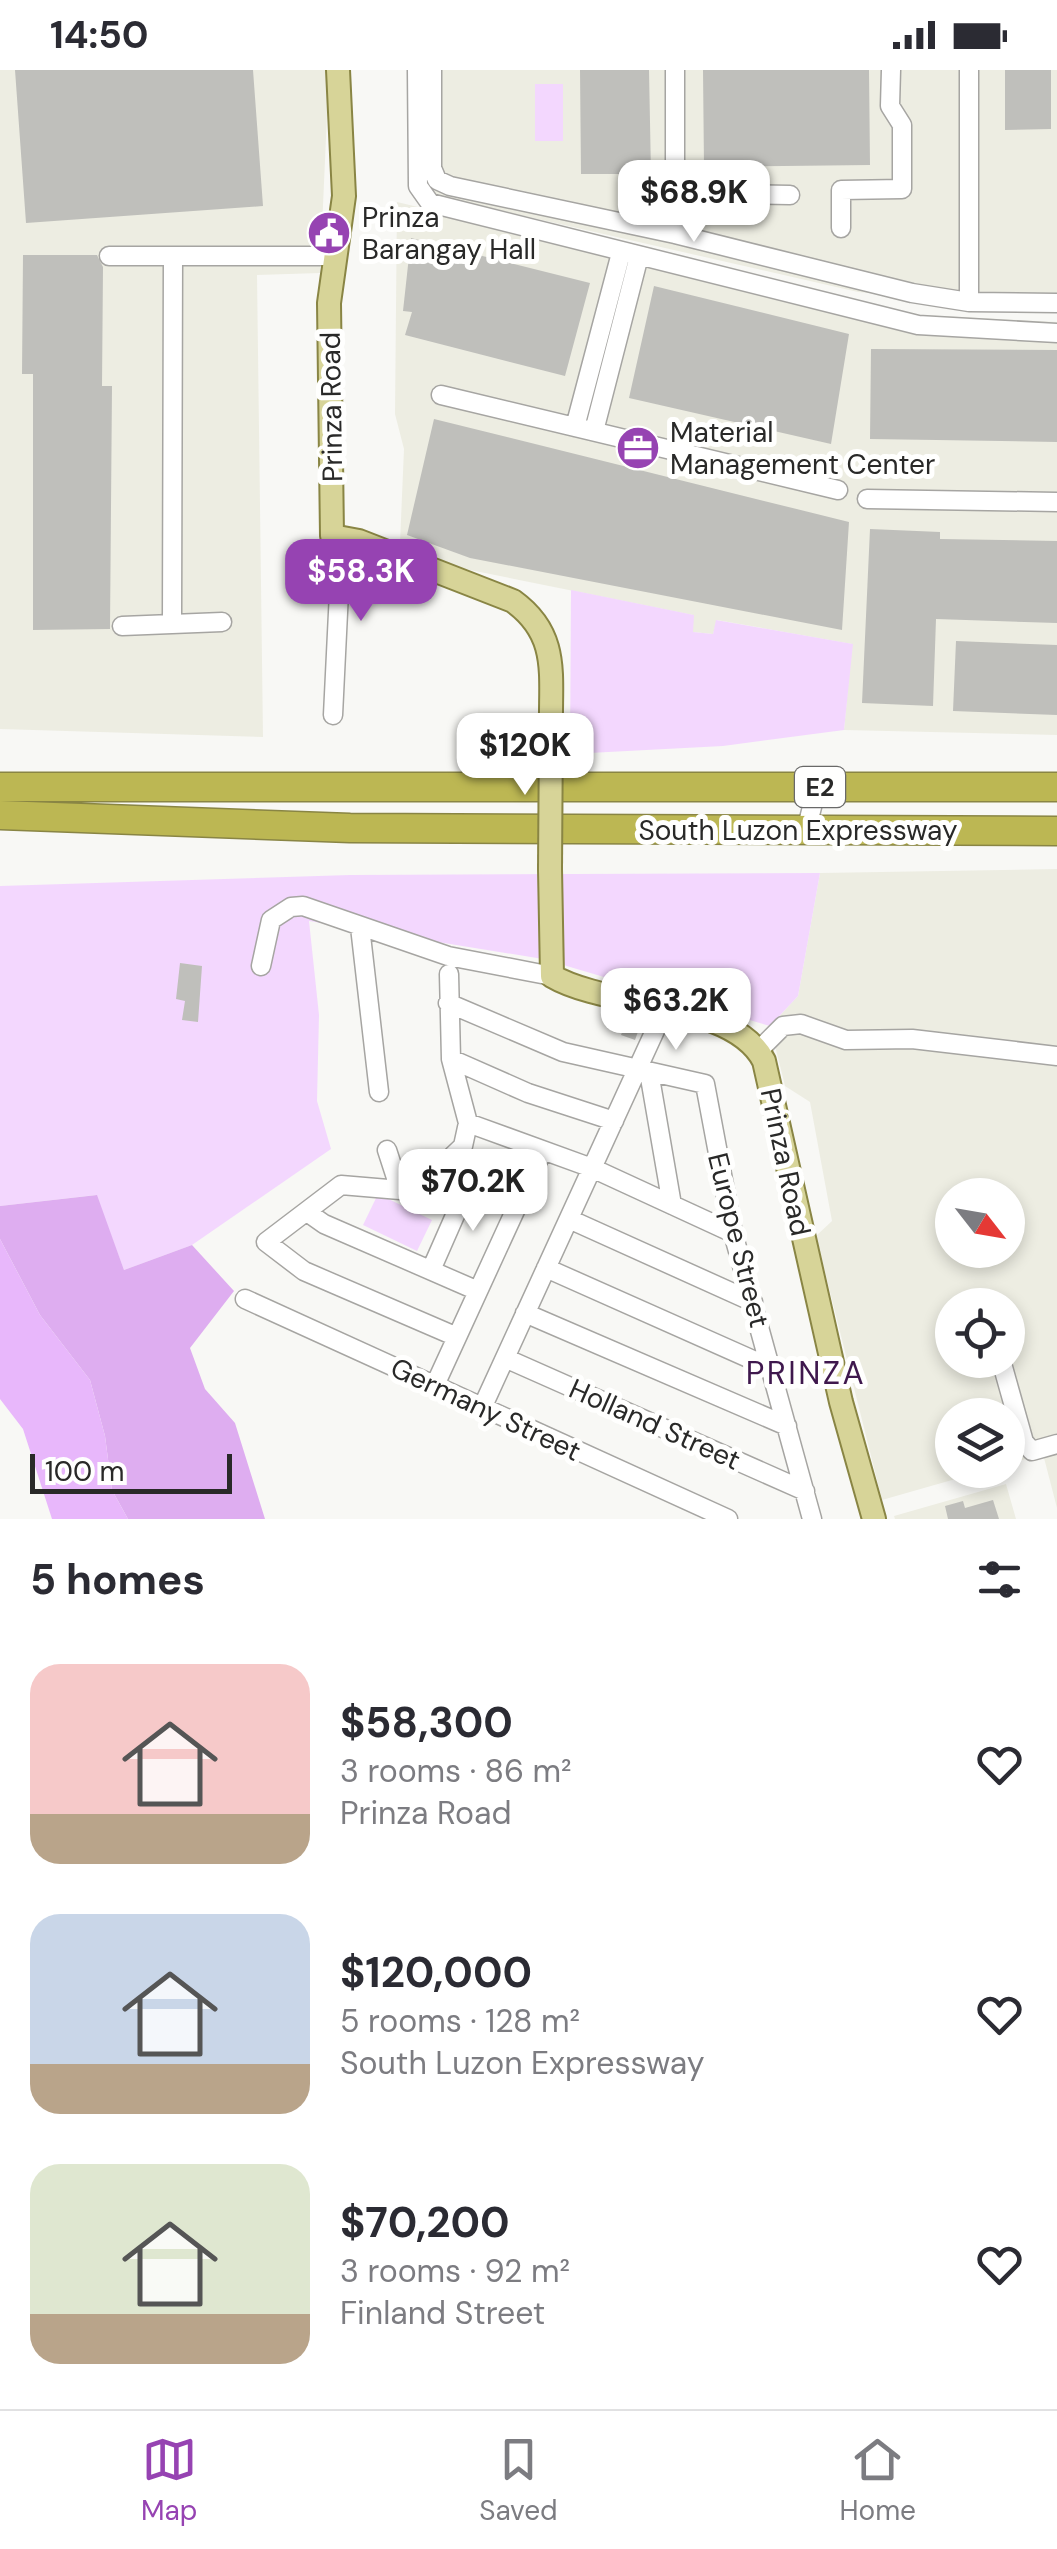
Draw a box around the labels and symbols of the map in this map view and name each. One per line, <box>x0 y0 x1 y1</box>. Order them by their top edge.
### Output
pin: $68.9K <box>613 160 775 245</box>
place label: Prinza Barangay Hall <box>362 199 536 268</box>
public building icon: Prinza Barangay Hall <box>306 210 352 256</box>
street label: Prinza Road <box>312 332 351 482</box>
place label: Material Management Center <box>670 414 935 483</box>
office icon: Material Management Center <box>615 425 661 471</box>
pin: $58.3K <box>280 539 442 624</box>
pin: $120K <box>455 713 595 798</box>
road number: E2 <box>795 767 845 807</box>
street label: South Luzon Expressway <box>639 812 957 849</box>
pin: $63.2K <box>595 968 757 1053</box>
street label: Prinza Road <box>752 1085 819 1239</box>
pin: $70.2K <box>392 1149 554 1234</box>
street label: Europe Street <box>699 1149 778 1331</box>
north arrow <box>935 1178 1025 1268</box>
street label: Germany Street <box>385 1349 587 1470</box>
district label: PRINZA <box>746 1352 866 1394</box>
street label: Holland Street <box>563 1370 746 1479</box>
scale bar <box>30 1449 232 1494</box>

